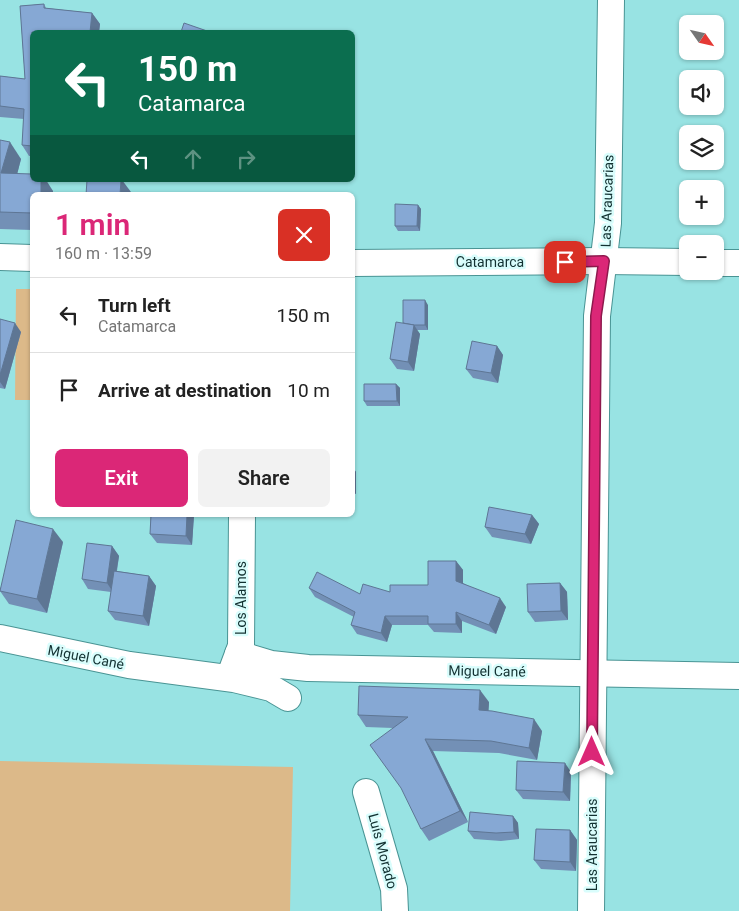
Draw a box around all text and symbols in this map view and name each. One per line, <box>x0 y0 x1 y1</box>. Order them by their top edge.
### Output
north arrow <box>679 15 724 60</box>
map controls <box>679 15 724 280</box>
text: 150 m <box>138 49 237 90</box>
icon: left <box>55 50 120 115</box>
button: sound <box>679 70 724 115</box>
text: Catamarca <box>138 91 245 116</box>
button: layers <box>679 125 724 170</box>
icon: left <box>126 145 154 173</box>
icon: ahead <box>179 145 207 173</box>
icon: right <box>232 145 260 173</box>
street label: Las Araucarias <box>597 154 617 248</box>
button: + <box>679 180 724 225</box>
text: 1 min <box>55 207 130 242</box>
button: close <box>278 209 330 261</box>
button: − <box>679 235 724 280</box>
pin <box>544 241 586 283</box>
text: 160 m · 13:59 <box>55 244 152 263</box>
icon: arrive <box>551 248 579 276</box>
street label: Catamarca <box>456 254 524 270</box>
text: Turn left <box>98 294 171 317</box>
icon: left <box>55 301 83 329</box>
text: 150 m <box>277 304 330 327</box>
text: Catamarca <box>98 317 176 336</box>
icon: arrive <box>55 376 83 404</box>
text: Arrive at destination <box>98 379 271 402</box>
text: 10 m <box>287 379 330 402</box>
button: Exit <box>55 449 188 507</box>
button: Share <box>198 449 330 507</box>
street label: Los Alamos <box>233 561 249 635</box>
street label: Miguel Cané <box>46 642 126 672</box>
street label: Miguel Cané <box>448 662 526 680</box>
position arrow <box>565 725 617 777</box>
street label: Las Araucarias <box>584 799 600 891</box>
street label: Luís Morado <box>365 812 401 890</box>

